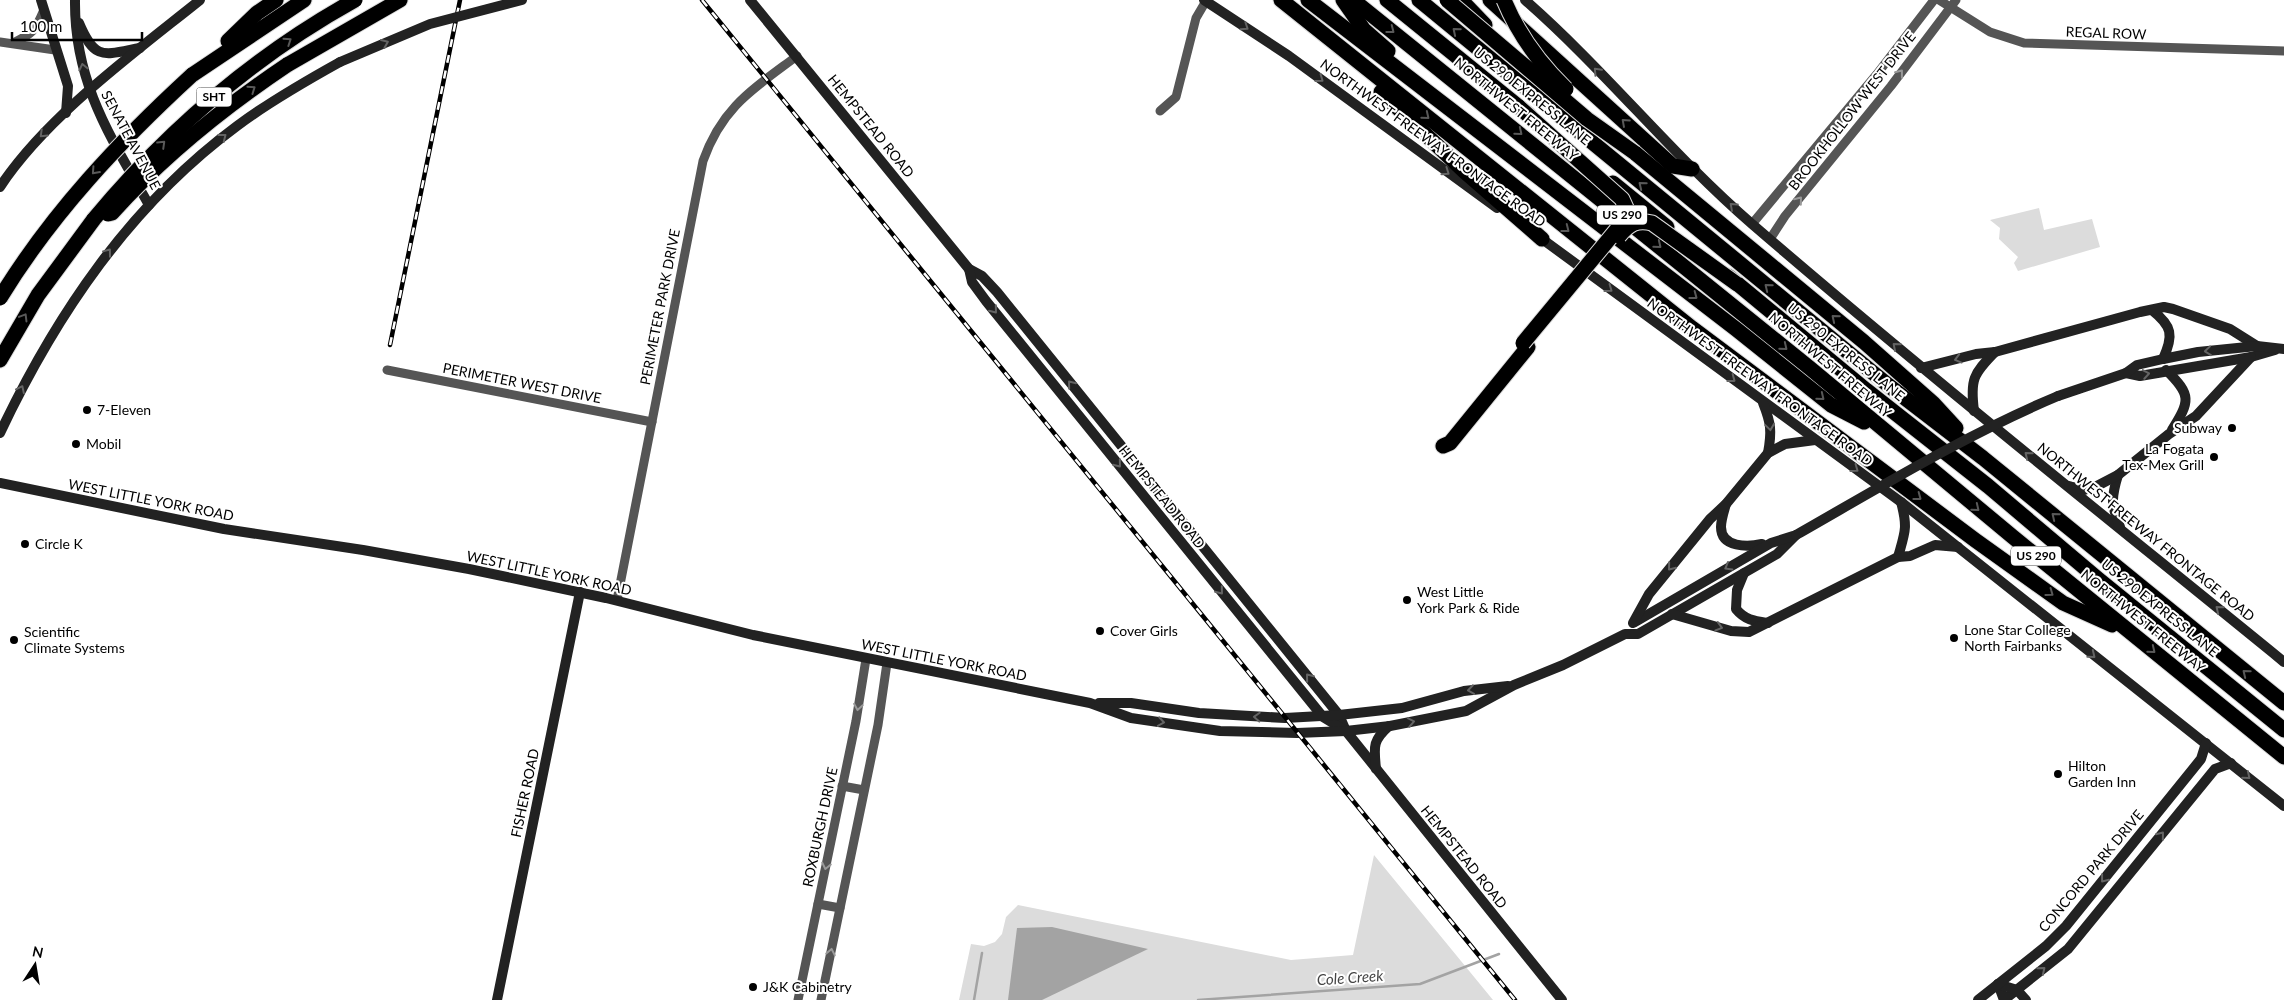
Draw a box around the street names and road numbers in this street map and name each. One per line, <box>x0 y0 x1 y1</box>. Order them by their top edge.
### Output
street label: REGAL ROW <box>2065 23 2147 42</box>
street label: BROOKHOLLOW WEST DRIVE <box>1784 28 1919 193</box>
street label: US 290 EXPRESS LANE <box>1470 43 1594 148</box>
street label: NORTHWEST FREEWAY <box>1451 53 1582 164</box>
street label: NORTHWEST FREEWAY FRONTAGE ROAD <box>1317 55 1549 230</box>
street label: HEMPSTEAD ROAD <box>825 71 918 181</box>
street label: SENATE AVENUE <box>98 87 165 192</box>
road number: SHT <box>196 88 232 106</box>
road number: US 290 <box>1597 206 1647 224</box>
street label: PERIMETER PARK DRIVE <box>636 227 683 386</box>
street label: NORTHWEST FREEWAY FRONTAGE ROAD <box>1644 294 1876 469</box>
street label: US 290 EXPRESS LANE <box>1784 299 1908 404</box>
street label: NORTHWEST FREEWAY <box>1766 308 1895 421</box>
street label: PERIMETER WEST DRIVE <box>441 359 603 406</box>
street label: NORTHWEST FREEWAY FRONTAGE ROAD <box>2034 439 2258 625</box>
street label: HEMPSTEAD ROAD <box>1116 442 1209 552</box>
street label: WEST LITTLE YORK ROAD <box>67 475 235 524</box>
road number: US 290 <box>2011 546 2061 566</box>
street label: WEST LITTLE YORK ROAD <box>465 547 633 598</box>
street label: US 290 EXPRESS LANE <box>2098 555 2222 660</box>
street label: NORTHWEST FREEWAY <box>2077 566 2209 676</box>
street label: WEST LITTLE YORK ROAD <box>860 635 1028 684</box>
street label: FISHER ROAD <box>507 747 542 839</box>
street label: ROXBURGH DRIVE <box>799 765 841 888</box>
street label: HEMPSTEAD ROAD <box>1418 802 1511 912</box>
street label: CONCORD PARK DRIVE <box>2035 806 2147 935</box>

